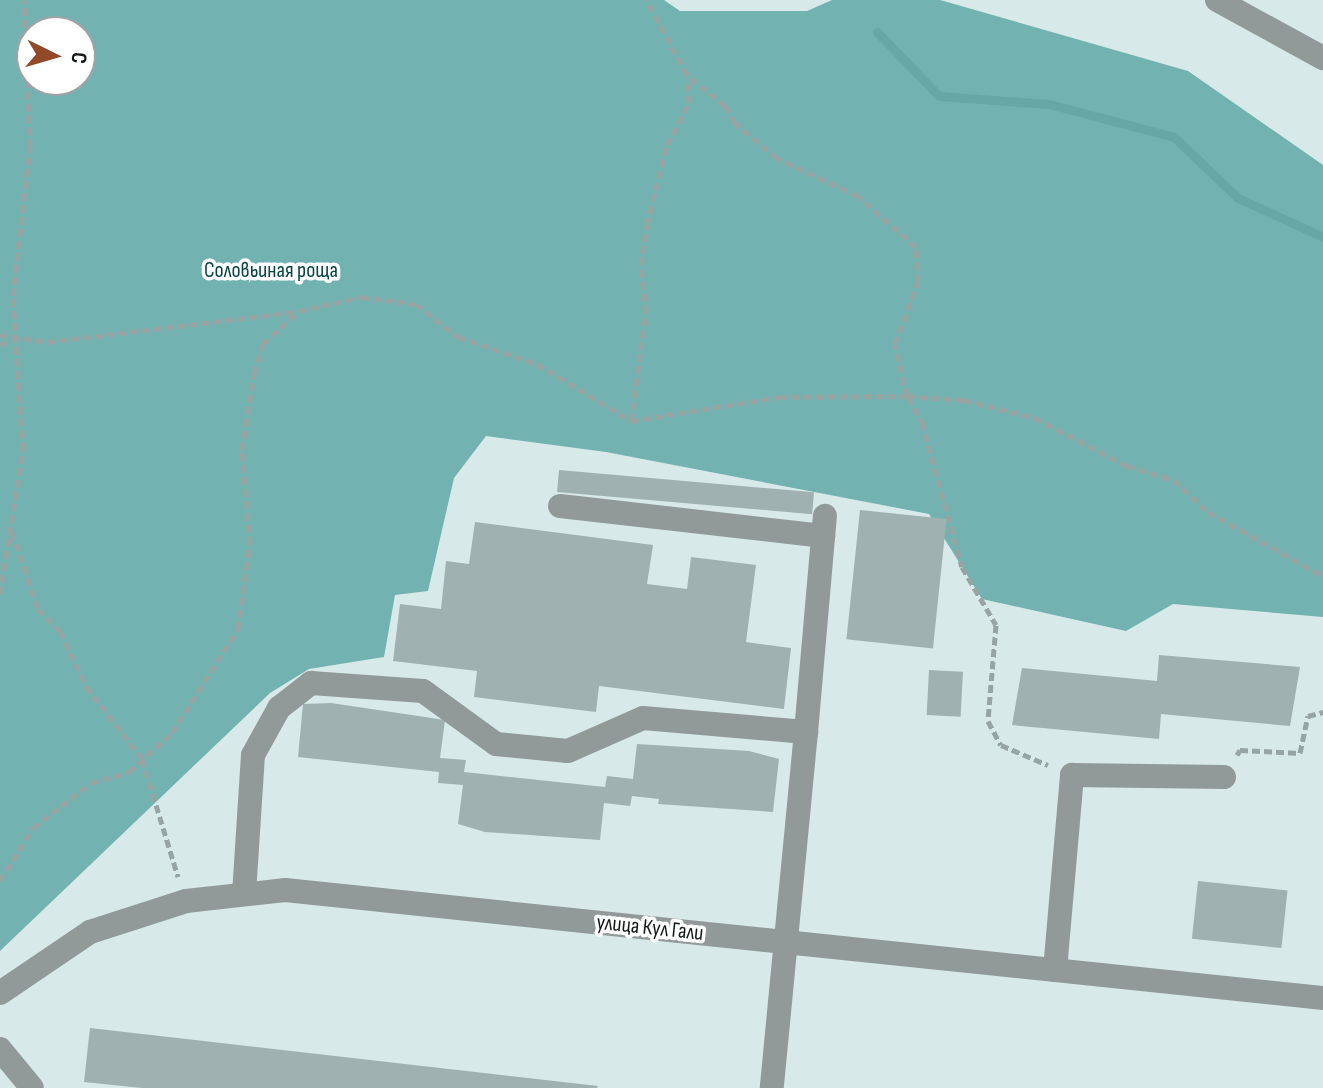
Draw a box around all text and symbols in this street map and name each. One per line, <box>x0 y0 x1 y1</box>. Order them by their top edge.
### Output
north arrow <box>16 16 96 96</box>
text: С <box>64 51 92 65</box>
park label: Соловьиная роща <box>204 258 338 284</box>
street label: улица Кул Гали <box>595 909 705 947</box>

